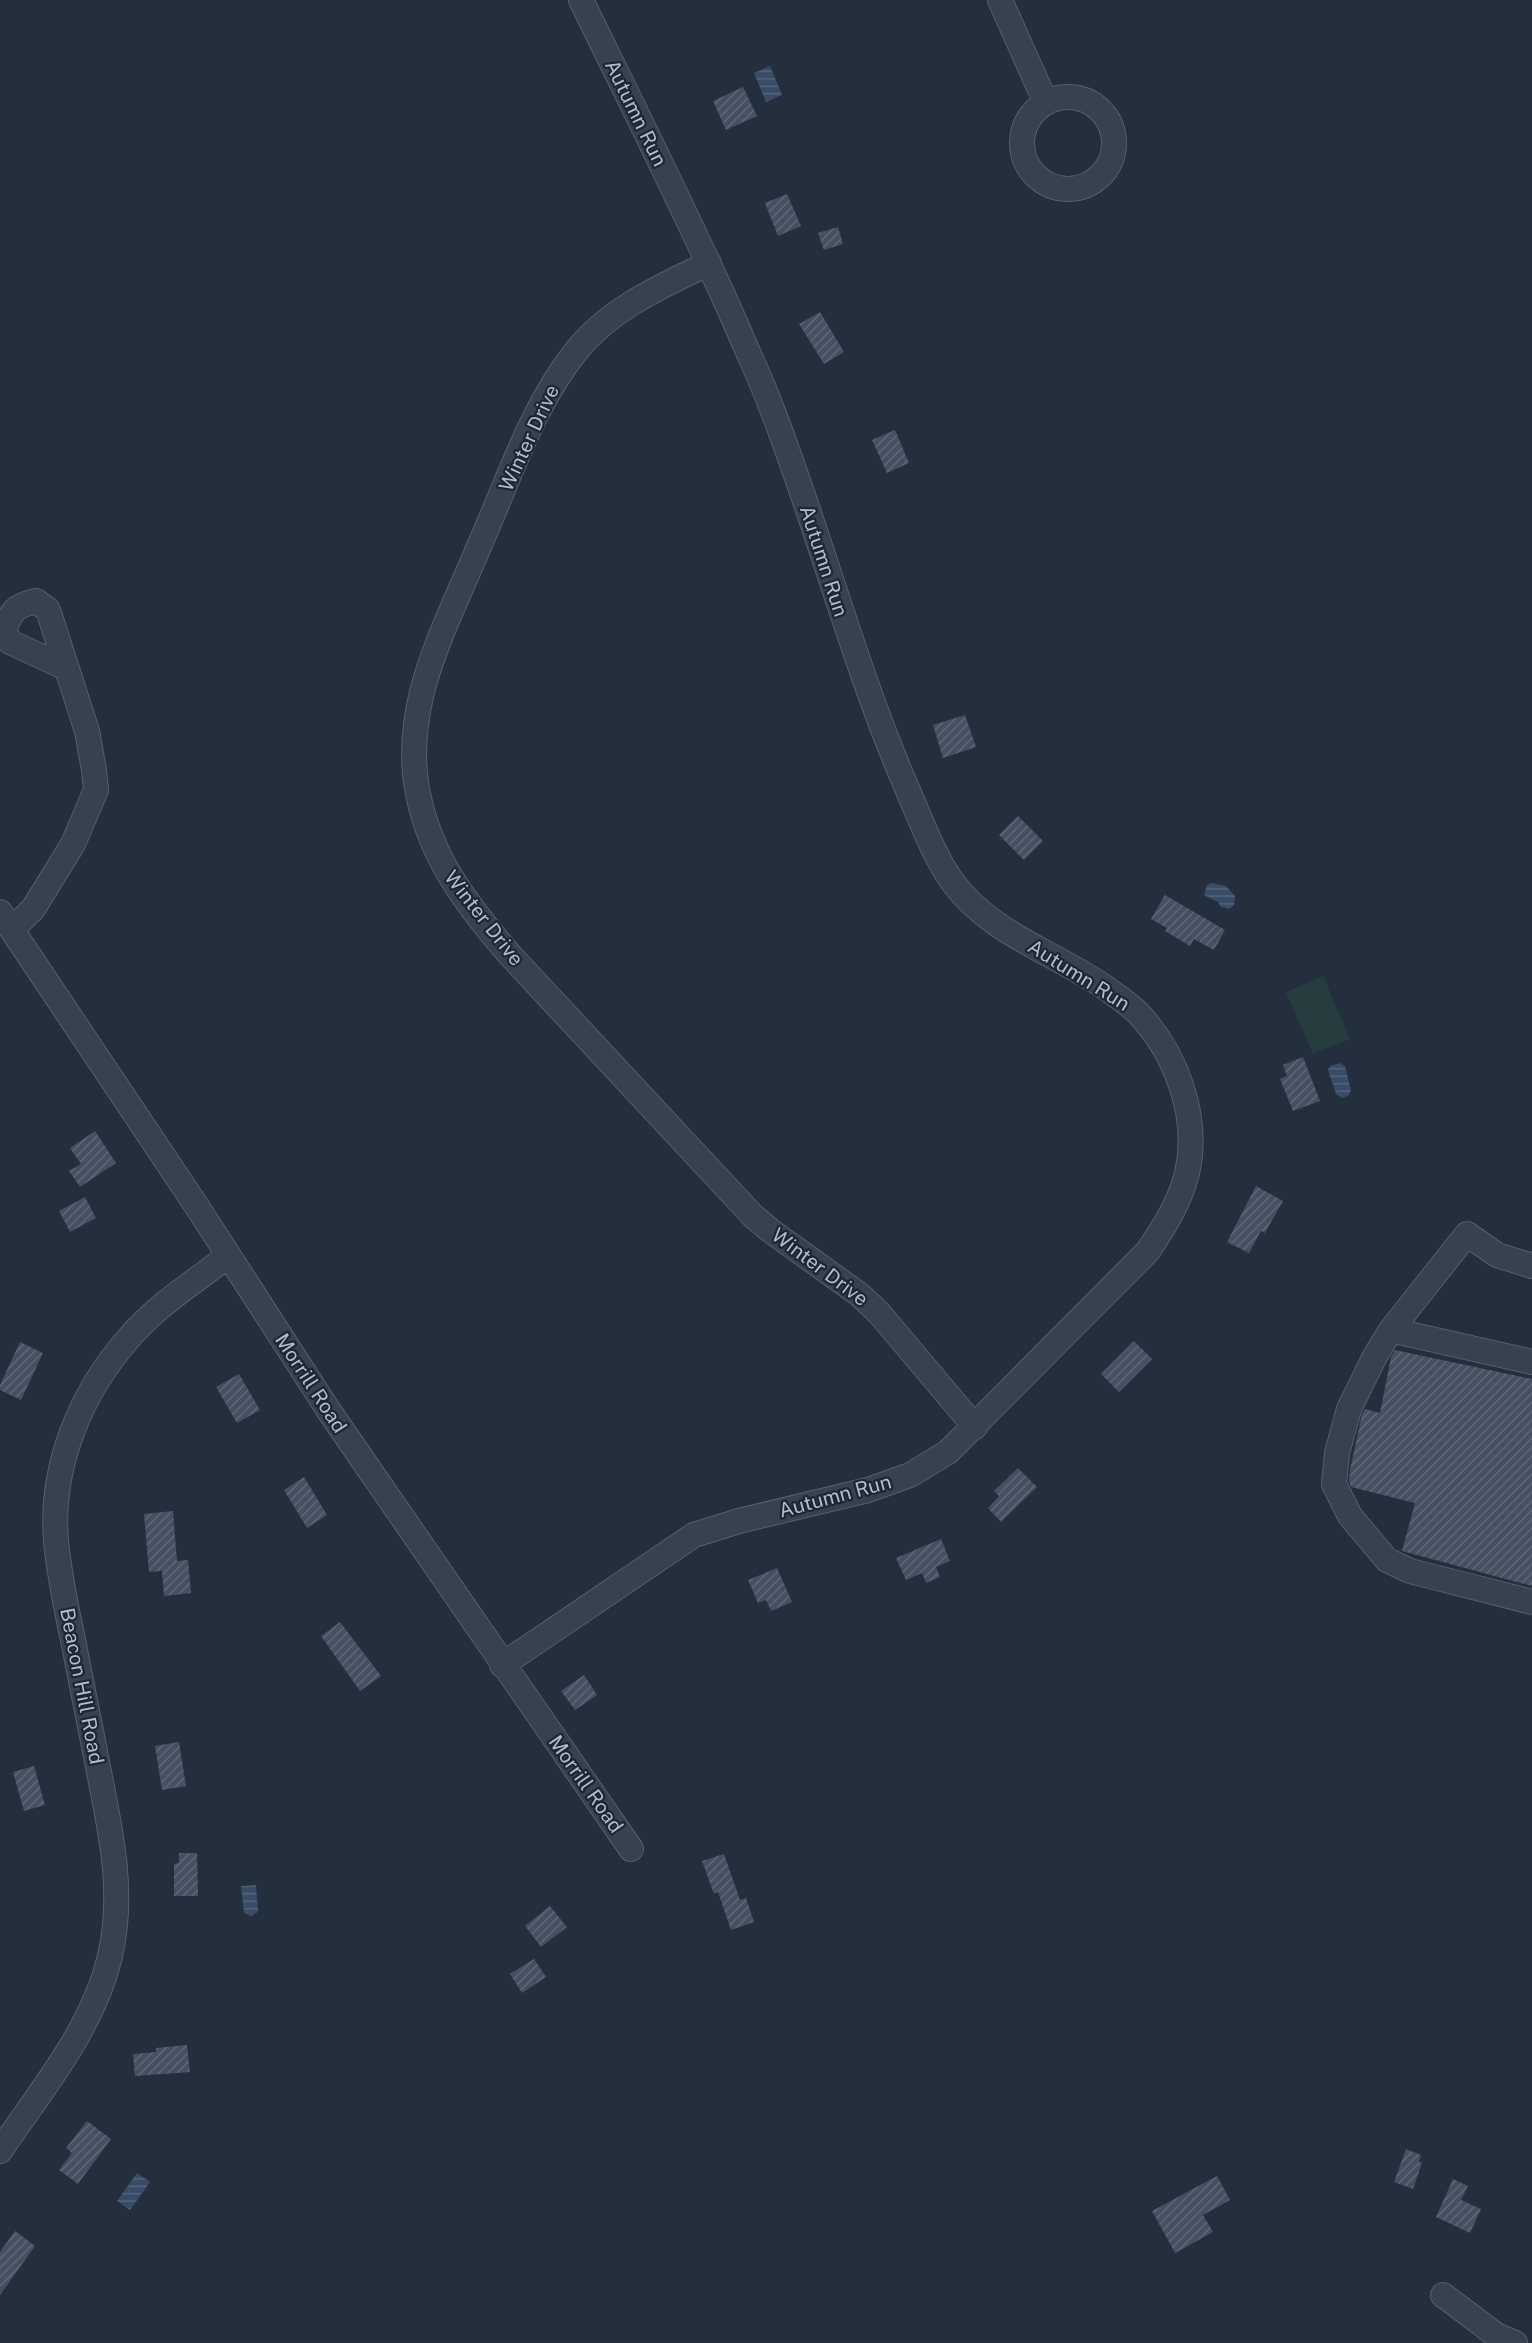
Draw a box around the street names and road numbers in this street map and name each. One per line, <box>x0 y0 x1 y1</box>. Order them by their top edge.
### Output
street label: Autumn Run <box>600 56 672 170</box>
street label: Winter Drive <box>494 381 564 495</box>
street label: Autumn Run <box>795 502 853 620</box>
street label: Winter Drive <box>439 865 529 971</box>
street label: Autumn Run <box>1024 934 1134 1016</box>
street label: Winter Drive <box>767 1223 873 1311</box>
street label: Morrill Road <box>270 1329 352 1437</box>
street label: Autumn Run <box>776 1469 894 1523</box>
street label: Beacon Hill Road <box>55 1606 109 1766</box>
street label: Morrill Road <box>544 1731 628 1837</box>

